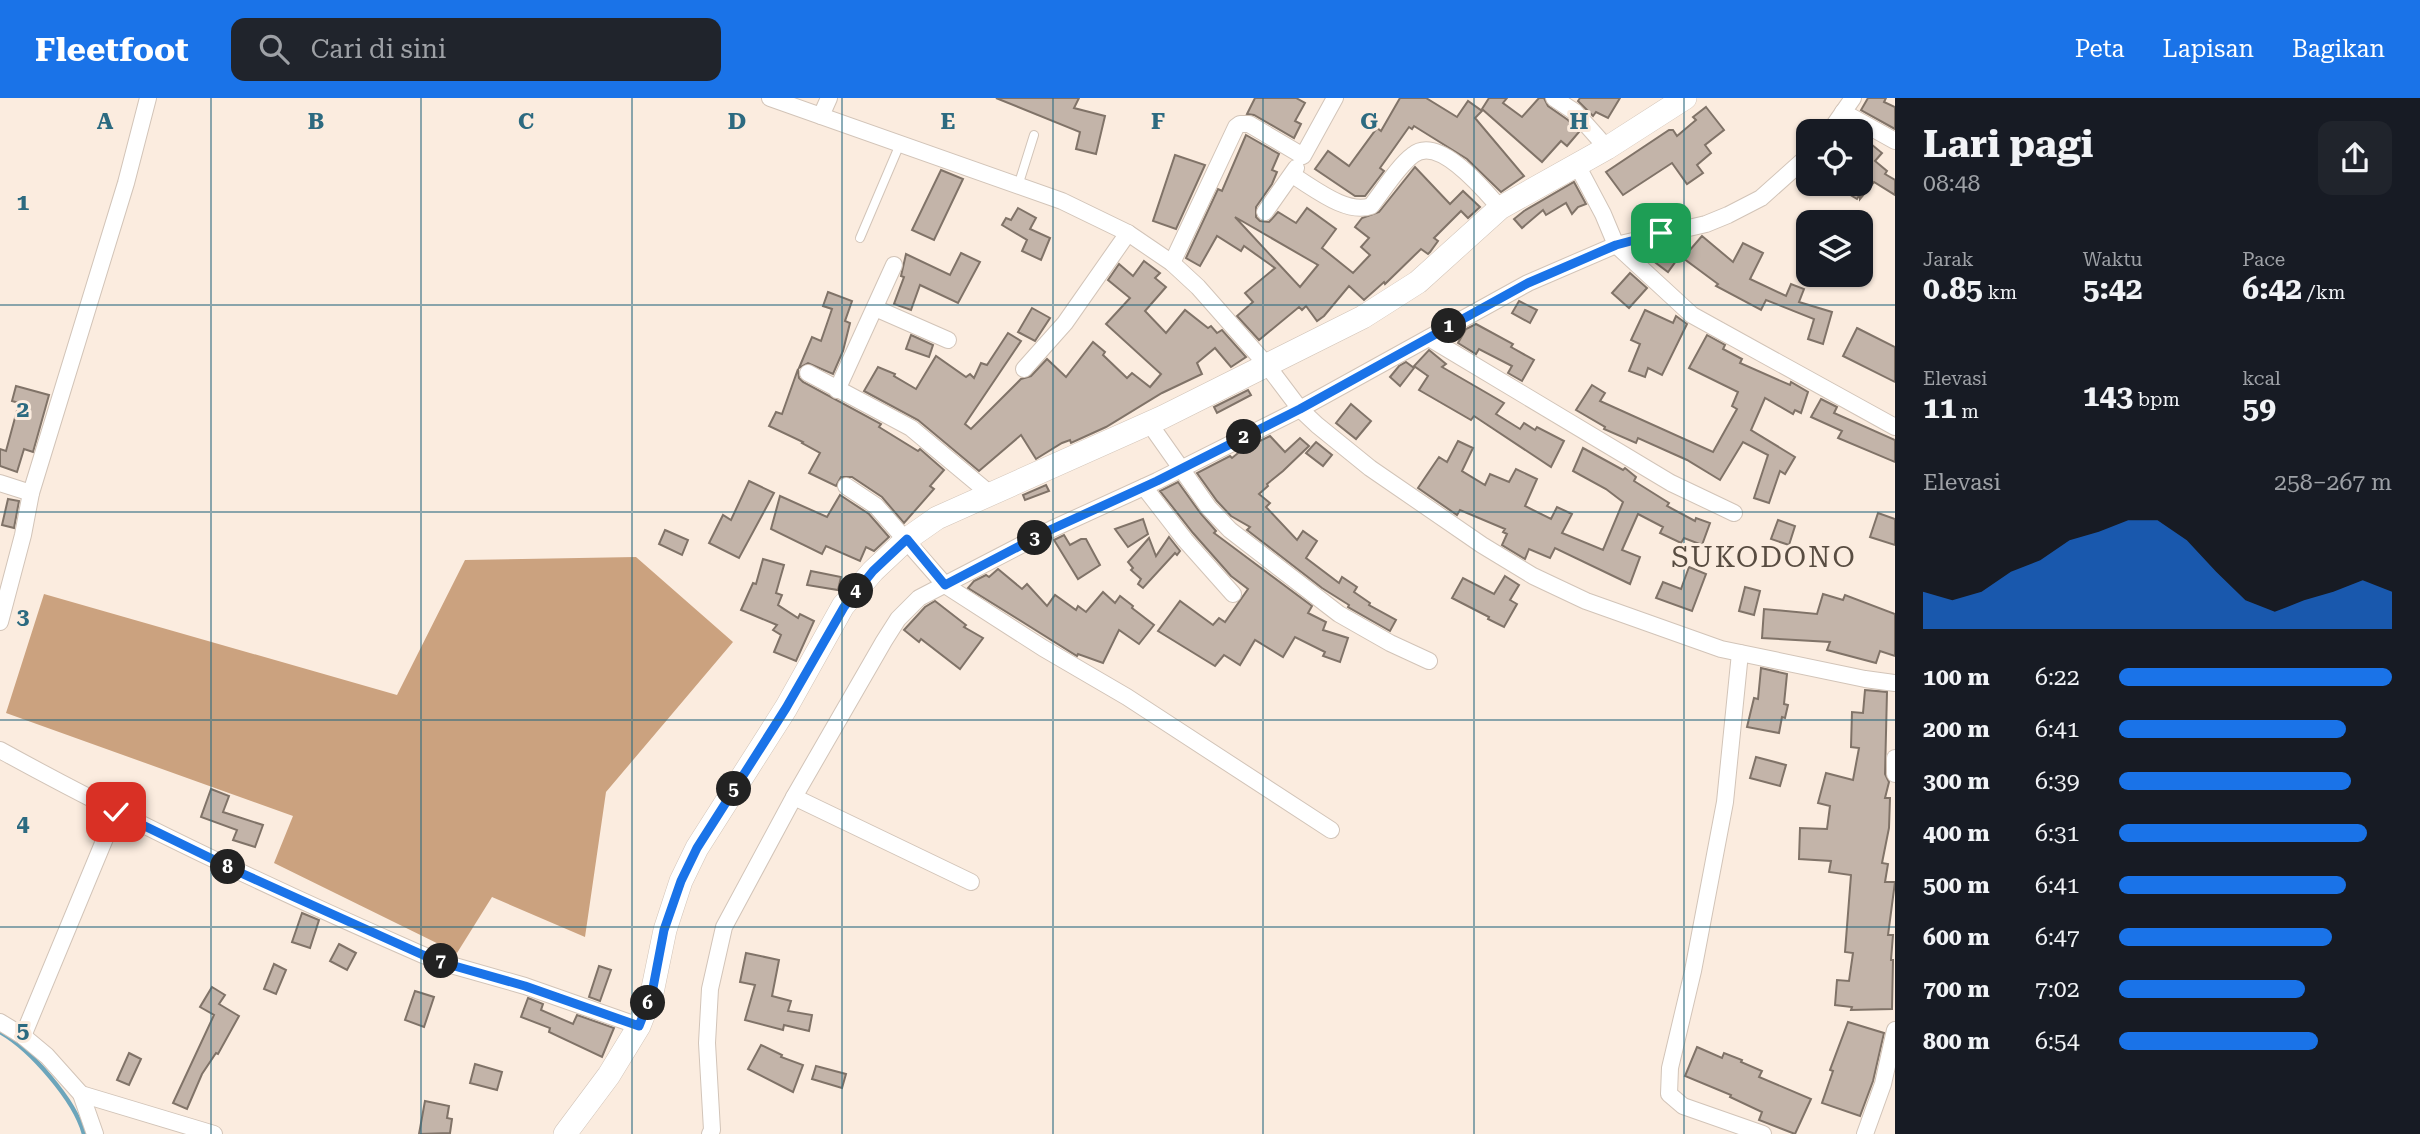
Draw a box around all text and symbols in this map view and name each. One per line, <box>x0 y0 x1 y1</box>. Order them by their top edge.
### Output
search box <box>231 18 721 81</box>
text: Fleetfoot <box>35 30 189 69</box>
icon: search <box>255 30 293 68</box>
text: Cari di sini <box>311 34 446 64</box>
text: Peta <box>2075 35 2125 63</box>
text: Lapisan <box>2163 35 2254 63</box>
text: Bagikan <box>2292 35 2385 63</box>
text: A <box>97 108 114 135</box>
text: B <box>308 108 324 135</box>
text: C <box>518 108 534 135</box>
text: D <box>728 108 746 135</box>
text: E <box>941 108 955 135</box>
text: F <box>1151 108 1165 135</box>
text: G <box>1360 108 1378 135</box>
text: H <box>1570 108 1589 135</box>
map controls <box>1796 119 1873 287</box>
button: locate <box>1796 119 1873 196</box>
button: share <box>2318 121 2392 195</box>
text: Lari pagi <box>1923 122 2093 166</box>
text: 08:48 <box>1923 170 1980 197</box>
text: 1 <box>17 189 30 216</box>
pin <box>1631 203 1691 263</box>
button: layers <box>1796 210 1873 287</box>
icon: arrive <box>1642 214 1680 252</box>
text: Jarak <box>1923 248 1974 271</box>
text: Waktu <box>2083 248 2142 271</box>
text: Pace <box>2242 248 2285 271</box>
text: 0.85 <box>1923 271 1983 306</box>
text: 5:42 <box>2083 271 2142 306</box>
text: 6:42 <box>2242 271 2302 306</box>
text: km <box>1983 281 2017 304</box>
text: /km <box>2302 281 2345 304</box>
pin: 1 <box>1432 308 1466 344</box>
text: 1 <box>1443 314 1454 337</box>
text: Elevasi <box>1923 367 1987 390</box>
text: kcal <box>2242 367 2281 390</box>
text: 143 <box>2083 378 2133 413</box>
text: bpm <box>2133 388 2180 411</box>
text: 11 <box>1923 390 1957 425</box>
text: 59 <box>2242 390 2276 425</box>
text: 2 <box>17 396 29 423</box>
text: m <box>1957 400 1979 423</box>
pin: 2 <box>1226 420 1262 454</box>
text: 2 <box>1238 425 1249 448</box>
text: Elevasi <box>1923 469 2001 496</box>
text: 258–267 m <box>2274 469 2392 496</box>
pin: 3 <box>1018 520 1052 556</box>
text: 3 <box>1029 526 1040 549</box>
district label: SUKODONO <box>1671 541 1857 574</box>
pin: 4 <box>838 574 874 608</box>
text: 4 <box>850 579 861 602</box>
text: 3 <box>17 603 30 630</box>
text: 100 m <box>1923 664 1990 691</box>
text: 6:22 <box>2035 664 2080 691</box>
text: 200 m <box>1923 716 1990 743</box>
text: 6:41 <box>2035 716 2080 743</box>
text: 300 m <box>1923 768 1990 795</box>
text: 6:39 <box>2035 768 2080 795</box>
pin: 5 <box>716 772 752 806</box>
text: 5 <box>728 777 739 800</box>
pin <box>86 782 146 842</box>
icon: check <box>97 793 135 831</box>
text: 4 <box>17 810 30 837</box>
text: 400 m <box>1923 820 1990 847</box>
text: 6:31 <box>2035 820 2080 847</box>
pin: 8 <box>210 850 246 884</box>
text: 8 <box>222 855 233 878</box>
text: 500 m <box>1923 872 1990 899</box>
text: 6:41 <box>2035 872 2080 899</box>
text: 600 m <box>1923 924 1990 951</box>
text: 6:47 <box>2035 924 2080 951</box>
pin: 7 <box>424 944 458 978</box>
text: 7 <box>435 949 446 972</box>
text: 700 m <box>1923 976 1990 1003</box>
text: 7:02 <box>2035 976 2080 1003</box>
pin: 6 <box>630 986 666 1020</box>
text: 6 <box>642 991 653 1014</box>
text: 5 <box>17 1017 30 1044</box>
text: 800 m <box>1923 1028 1990 1055</box>
text: 6:54 <box>2035 1028 2080 1055</box>

